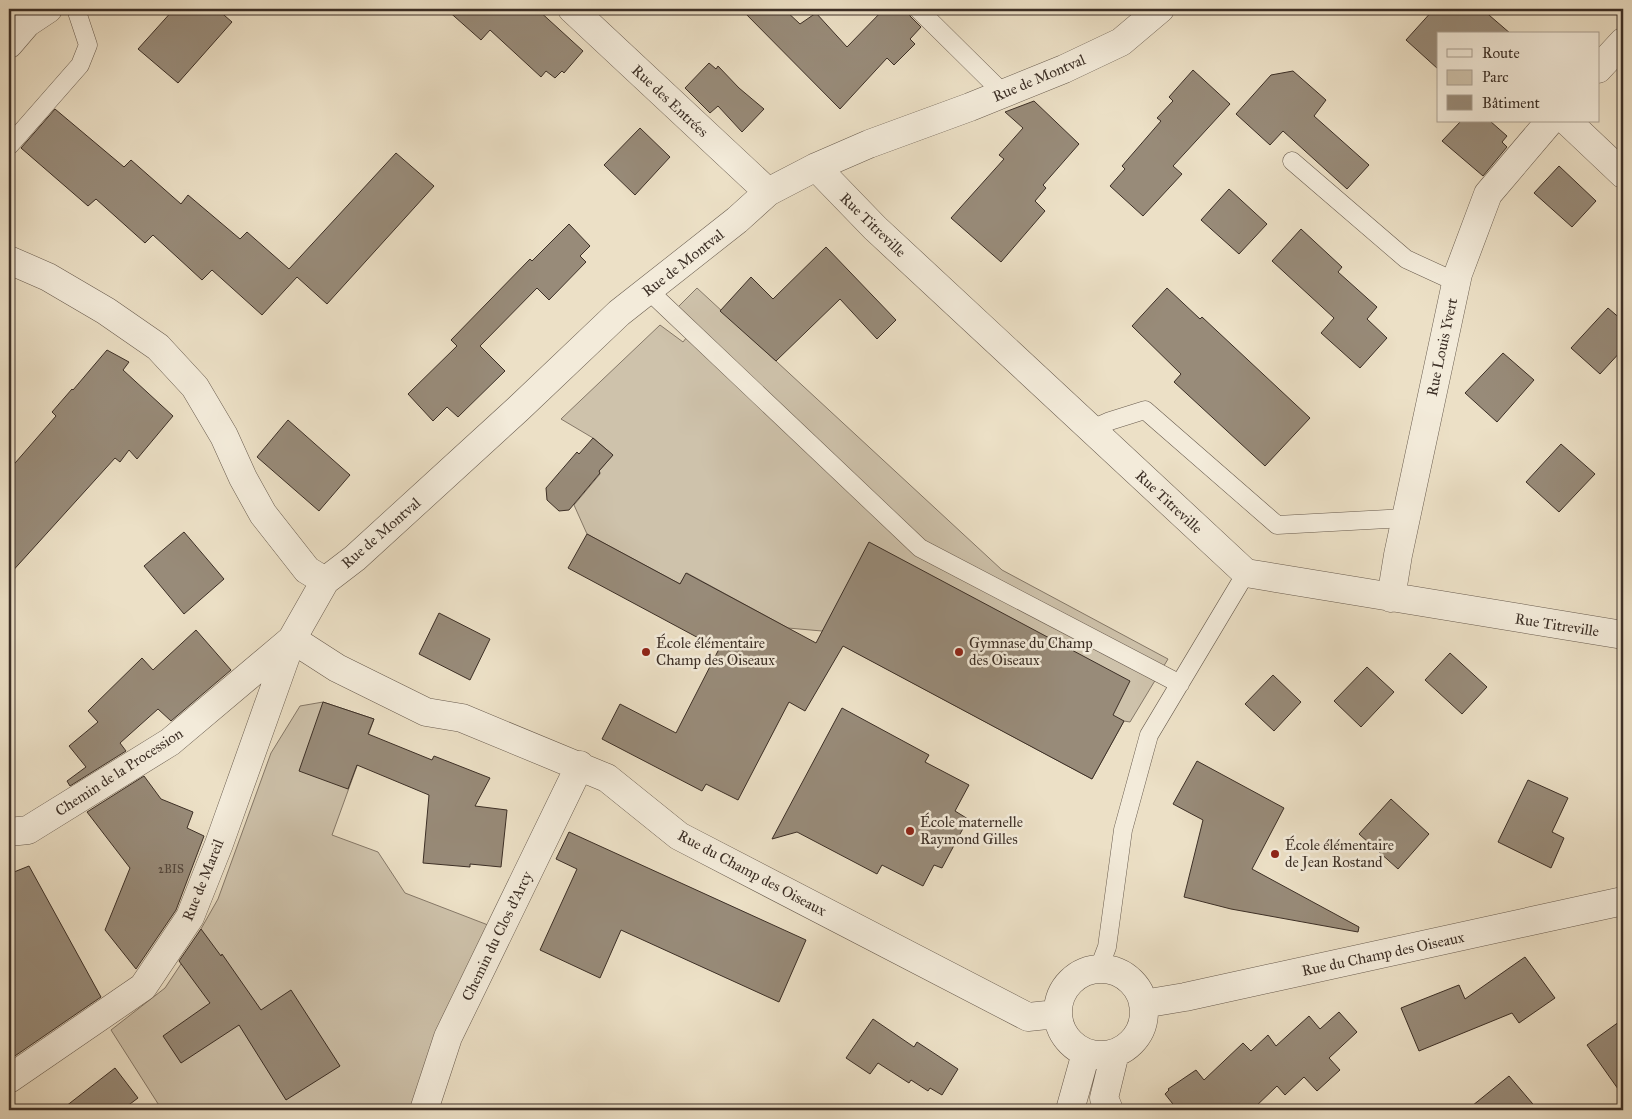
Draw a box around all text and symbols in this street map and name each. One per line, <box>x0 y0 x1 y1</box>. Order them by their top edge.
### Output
legend <box>1437 32 1600 122</box>
text: Route <box>1482 44 1520 62</box>
street label: Rue de Montval <box>990 50 1089 106</box>
street label: Rue des Entrées <box>628 61 712 141</box>
text: Parc <box>1482 68 1509 86</box>
text: Bâtiment <box>1482 94 1541 112</box>
street label: Rue Titreville <box>836 189 910 261</box>
street label: Rue de Montval <box>639 225 728 301</box>
street label: Rue Louis Yvert <box>1423 296 1461 398</box>
street label: Rue Titreville <box>1132 466 1206 538</box>
street label: Rue de Montval <box>338 493 425 572</box>
street label: Rue Titreville <box>1514 609 1600 641</box>
place label: École élémentaire Champ des Oiseaux <box>656 633 775 669</box>
place label: Gymnase du Champ des Oiseaux <box>969 634 1093 669</box>
marker: École élémentaire Champ des Oiseaux <box>640 646 652 658</box>
marker: Gymnase du Champ des Oiseaux <box>953 646 965 658</box>
street label: Chemin de la Procession <box>52 724 186 820</box>
place label: École maternelle Raymond Gilles <box>920 812 1023 848</box>
marker: École maternelle Raymond Gilles <box>904 825 916 837</box>
street label: Rue du Champ des Oiseaux <box>675 826 830 920</box>
place label: École élémentaire de Jean Rostand <box>1285 835 1394 872</box>
street label: Rue de Mareil <box>178 836 228 924</box>
marker: École élémentaire de Jean Rostand <box>1269 848 1281 860</box>
house number: 2BIS <box>158 862 184 876</box>
street label: Chemin du Clos d'Arcy <box>458 867 537 1004</box>
street label: Rue du Champ des Oiseaux <box>1300 928 1466 980</box>

